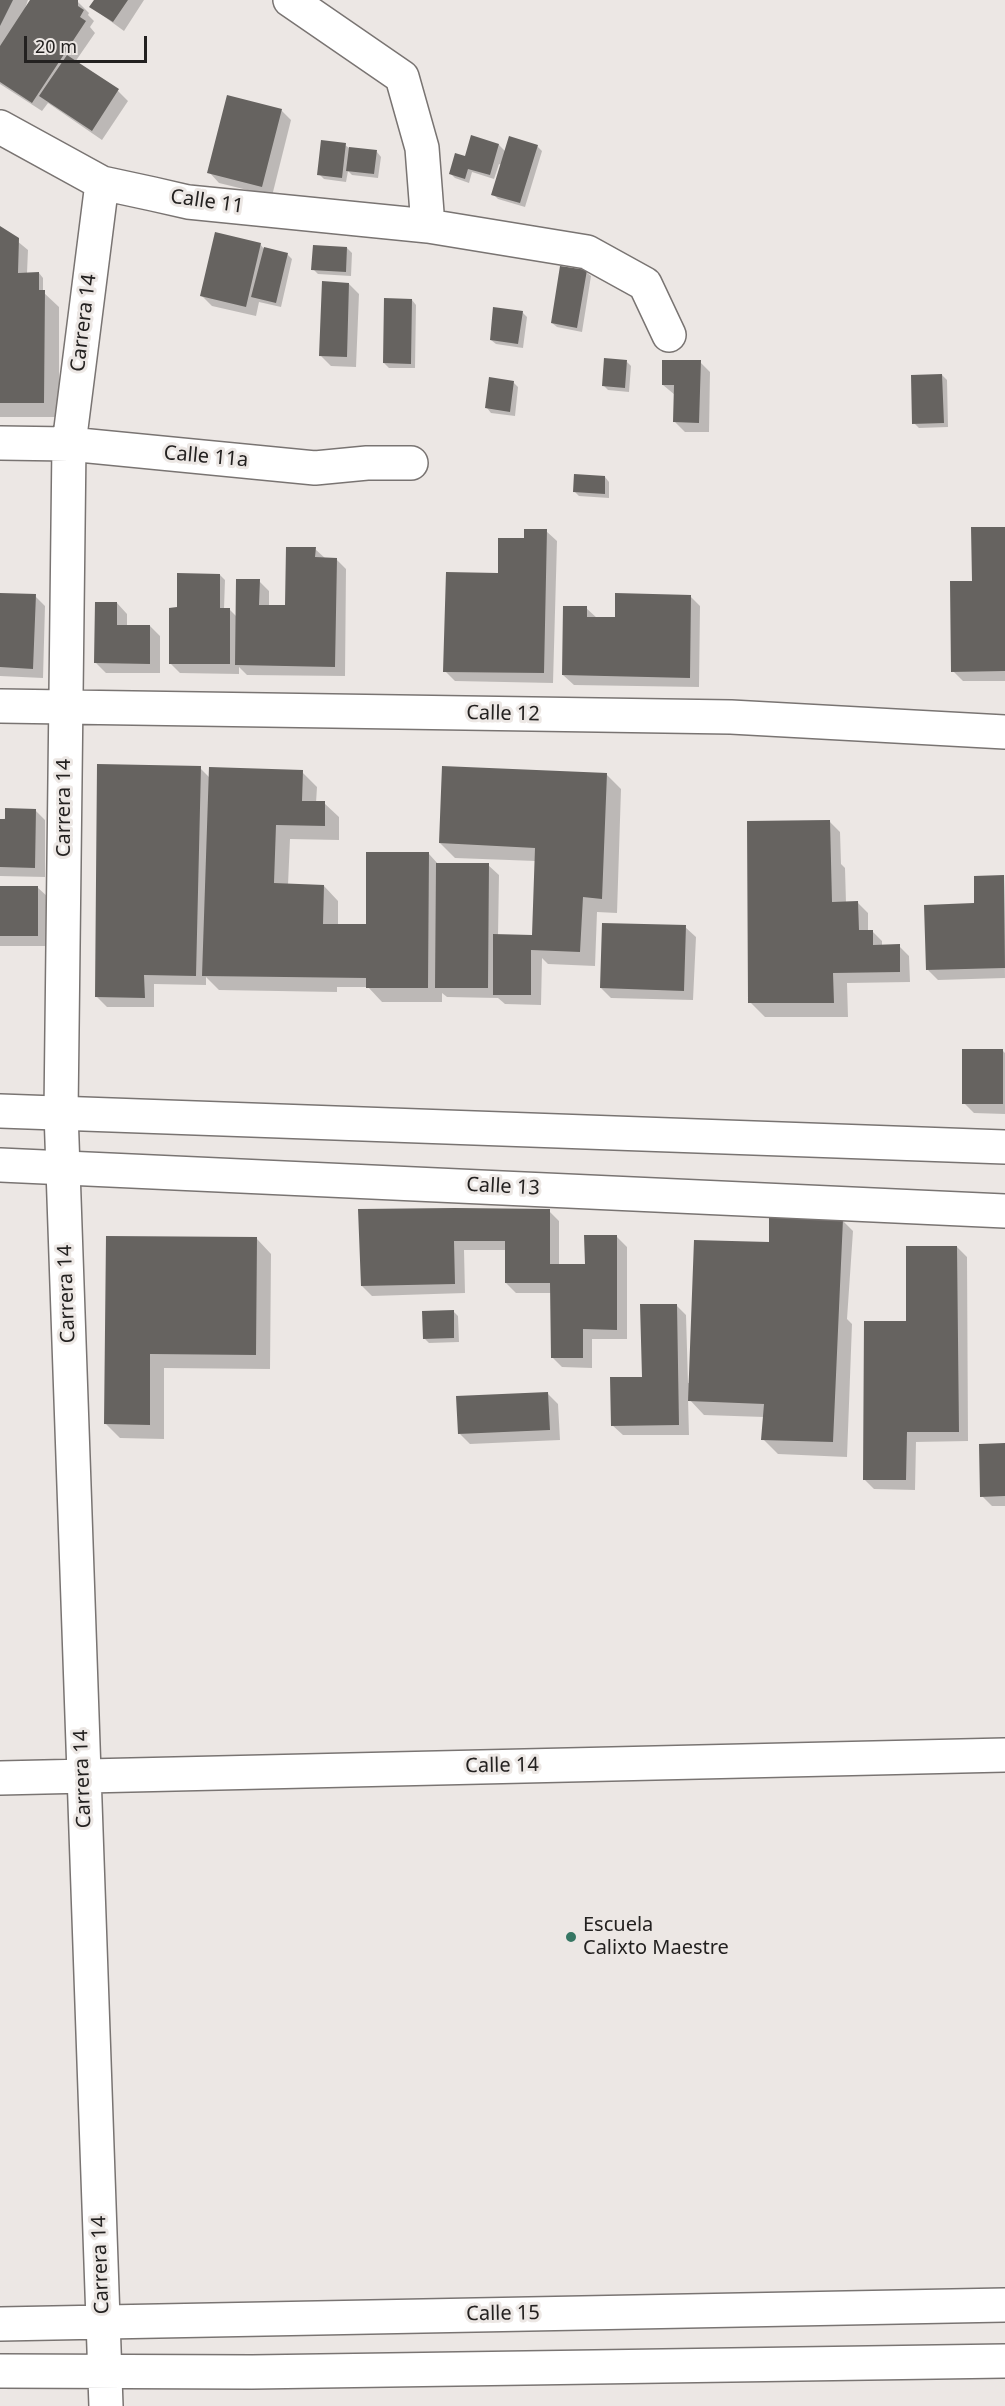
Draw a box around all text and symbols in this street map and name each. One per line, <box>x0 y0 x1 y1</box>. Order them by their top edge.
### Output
scale bar <box>27 24 150 62</box>
text: 20 m <box>35 34 77 58</box>
street label: Calle 11 <box>169 185 245 219</box>
street label: Carrera 14 <box>66 273 102 373</box>
street label: Calle 11a <box>163 441 249 473</box>
street label: Calle 12 <box>466 701 540 727</box>
street label: Carrera 14 <box>52 759 76 857</box>
street label: Calle 13 <box>466 1173 540 1201</box>
street label: Carrera 14 <box>53 1244 81 1344</box>
street label: Carrera 14 <box>69 1729 97 1829</box>
street label: Calle 14 <box>465 1753 539 1779</box>
place label: Escuela Calixto Maestre <box>583 1913 729 1960</box>
marker: Escuela Calixto Maestre <box>564 1930 578 1944</box>
street label: Carrera 14 <box>87 2215 115 2315</box>
street label: Calle 15 <box>466 2301 540 2327</box>

